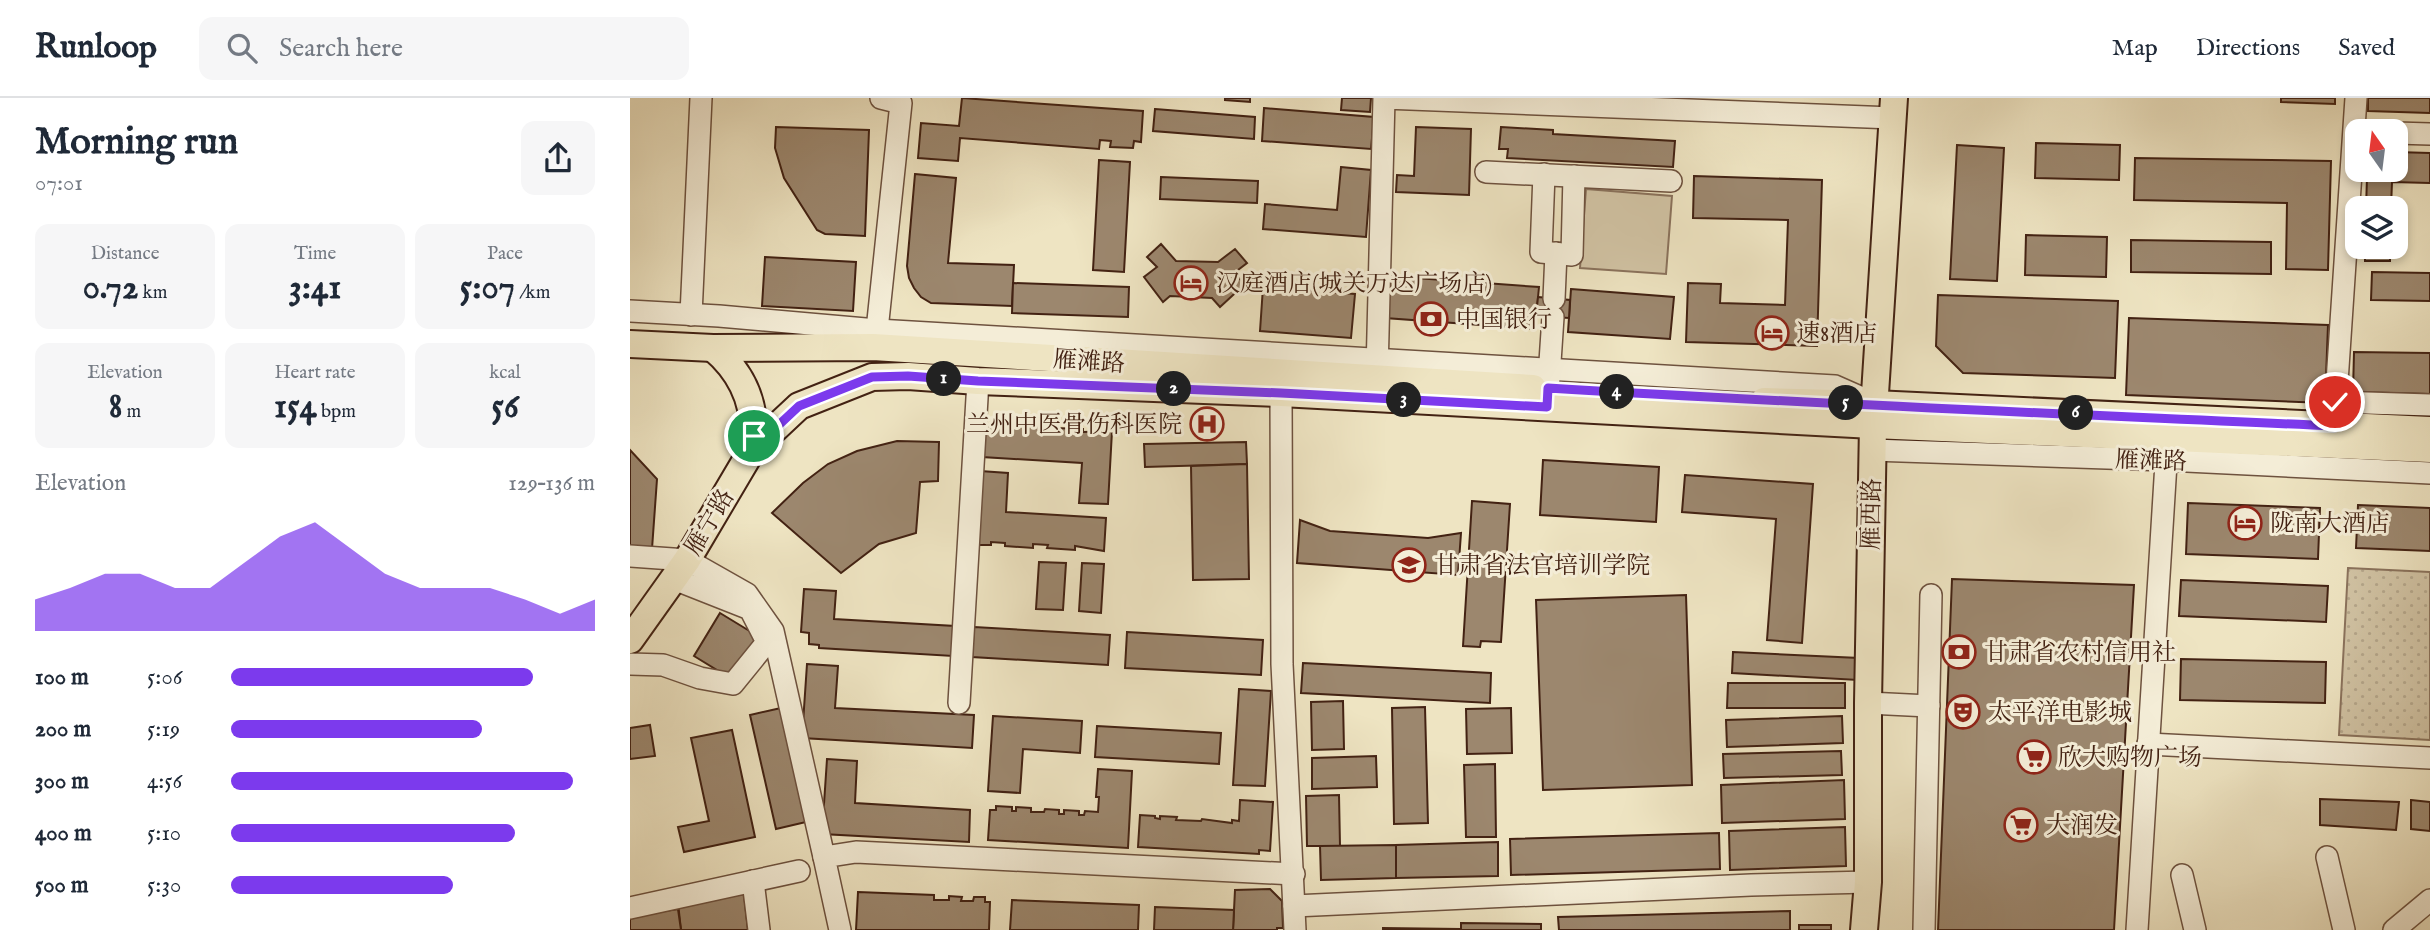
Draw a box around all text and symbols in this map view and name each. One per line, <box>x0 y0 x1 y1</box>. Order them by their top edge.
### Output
search box <box>199 17 689 80</box>
text: Runloop <box>35 27 157 69</box>
icon: search <box>223 29 261 67</box>
text: Search here <box>279 32 403 65</box>
text: Map <box>2112 33 2158 64</box>
text: Directions <box>2196 33 2300 64</box>
text: Saved <box>2338 33 2395 64</box>
text: Morning run <box>35 119 238 167</box>
north arrow <box>2345 119 2408 182</box>
map controls <box>2345 119 2408 259</box>
button: share <box>521 121 595 195</box>
text: 07:01 <box>35 169 83 198</box>
button: layers <box>2345 196 2408 259</box>
text: Distance <box>91 242 159 266</box>
text: Time <box>294 242 336 266</box>
text: Pace <box>487 242 523 266</box>
hotel icon: 汉庭酒店(城关万达广场店) <box>1172 264 1210 302</box>
text: 0.72 <box>83 266 138 311</box>
text: 3:41 <box>289 266 341 311</box>
text: 5:07 <box>460 266 515 311</box>
place label: 汉庭酒店(城关万达广场店) <box>1216 269 1492 300</box>
text: km <box>138 281 167 305</box>
text: /km <box>515 281 550 305</box>
bank icon: 中国银行 <box>1412 300 1450 338</box>
place label: 中国银行 <box>1456 305 1552 336</box>
hotel icon: 速8酒店 <box>1753 314 1791 352</box>
place label: 速8酒店 <box>1796 319 1877 350</box>
street label: 雁滩路 <box>1052 345 1126 380</box>
text: Elevation <box>87 361 163 385</box>
text: Heart rate <box>274 361 356 385</box>
text: kcal <box>489 361 521 385</box>
pin: 1 <box>926 362 962 396</box>
text: 1 <box>940 366 947 390</box>
pin: 2 <box>1156 372 1192 406</box>
pin <box>2305 372 2365 432</box>
pin: 4 <box>1600 374 1634 410</box>
text: 2 <box>1169 376 1178 400</box>
text: 4 <box>1612 379 1621 403</box>
pin: 3 <box>1386 382 1422 418</box>
icon: check <box>2316 383 2354 421</box>
text: 8 <box>109 385 122 430</box>
text: 154 <box>274 385 317 430</box>
text: 56 <box>491 385 519 430</box>
pin: 5 <box>1828 386 1864 420</box>
text: 3 <box>1400 387 1407 411</box>
text: 5 <box>1842 390 1849 414</box>
pin: 6 <box>2058 396 2094 430</box>
text: m <box>122 400 141 424</box>
text: bpm <box>317 400 356 424</box>
text: 6 <box>2071 400 2080 424</box>
hospital icon: 兰州中医骨伤科医院 <box>1188 405 1226 443</box>
pin <box>724 406 784 466</box>
place label: 兰州中医骨伤科医院 <box>966 410 1182 441</box>
icon: arrive <box>735 417 773 455</box>
street label: 雁滩路 <box>2114 445 2187 478</box>
text: Elevation <box>35 469 126 498</box>
text: 129–136 m <box>508 469 595 498</box>
street label: 雁西路 <box>1856 478 1889 550</box>
street label: 雁宁路 <box>678 484 742 562</box>
hotel icon: 陇南大酒店 <box>2226 504 2264 542</box>
place label: 陇南大酒店 <box>2270 509 2390 540</box>
school or university icon: 甘肃省法官培训学院 <box>1390 546 1428 584</box>
place label: 甘肃省法官培训学院 <box>1434 551 1650 582</box>
bank icon: 甘肃省农村信用社 <box>1940 633 1978 671</box>
place label: 甘肃省农村信用社 <box>1984 638 2176 669</box>
text: 100 m <box>35 663 89 692</box>
text: 5:06 <box>147 663 182 692</box>
theatre icon: 太平洋电影城 <box>1944 693 1982 731</box>
place label: 太平洋电影城 <box>1988 698 2132 729</box>
text: 200 m <box>35 715 91 744</box>
text: 5:19 <box>147 715 180 744</box>
supermarket icon: 欣大购物广场 <box>2015 738 2053 776</box>
place label: 欣大购物广场 <box>2058 743 2202 774</box>
text: 300 m <box>35 767 89 796</box>
text: 4:56 <box>147 767 182 796</box>
supermarket icon: 大润发 <box>2002 806 2040 844</box>
place label: 大润发 <box>2046 811 2118 842</box>
text: 400 m <box>35 819 92 848</box>
text: 5:10 <box>147 819 181 848</box>
text: 500 m <box>35 871 89 900</box>
text: 5:30 <box>147 871 181 900</box>

